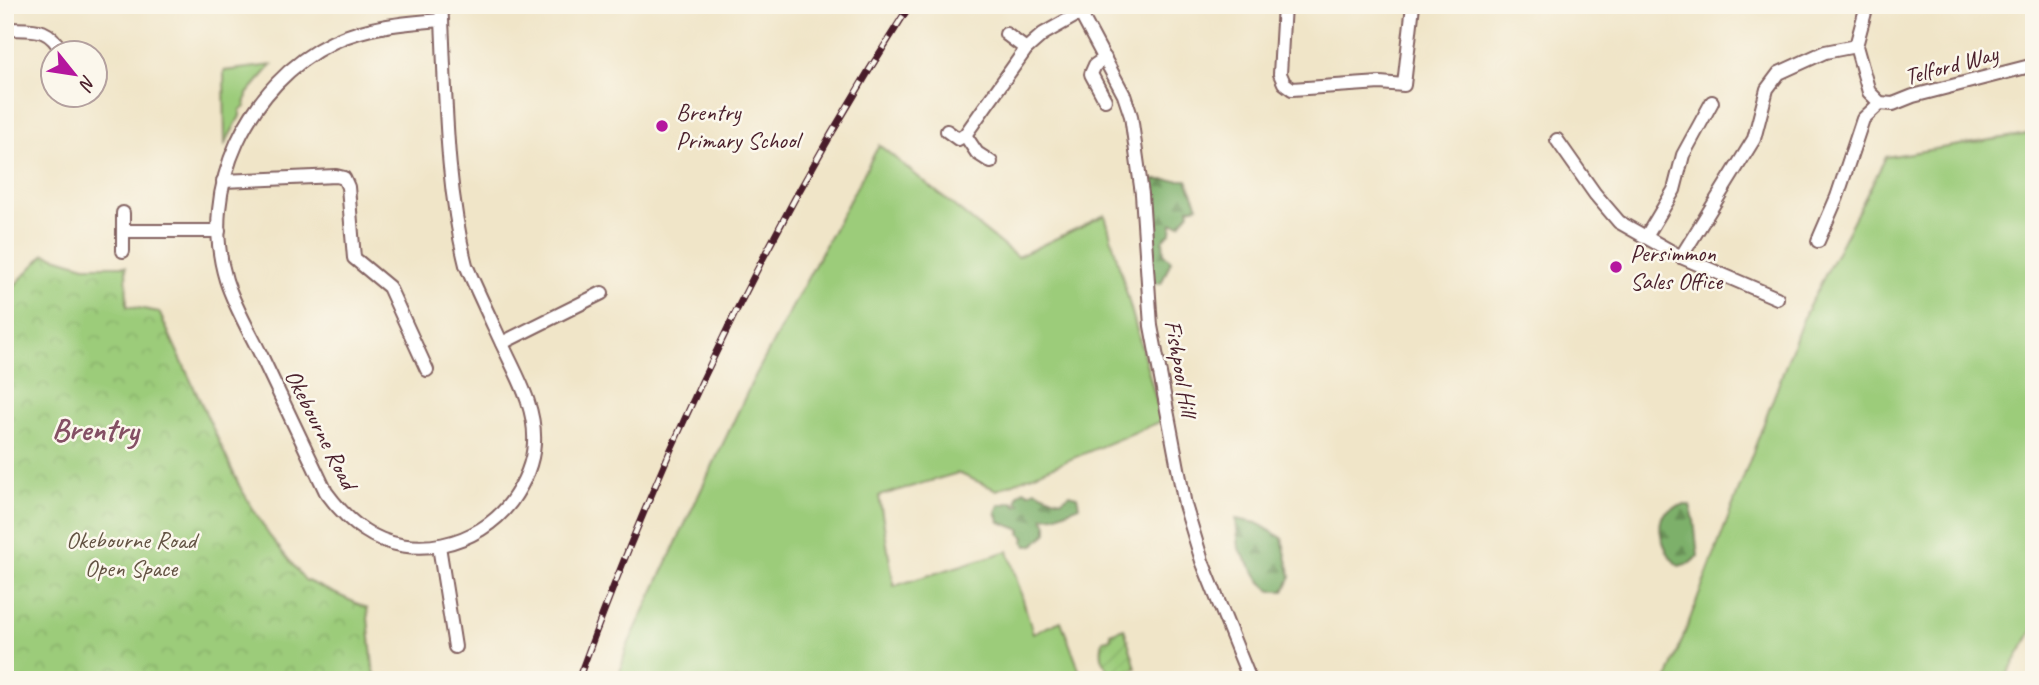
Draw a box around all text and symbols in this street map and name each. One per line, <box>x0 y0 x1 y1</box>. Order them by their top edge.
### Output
north arrow <box>38 38 108 108</box>
street label: Telford Way <box>1901 38 2003 92</box>
text: N <box>73 71 101 96</box>
place label: Brentry Primary School <box>676 97 803 155</box>
marker: Brentry Primary School <box>654 118 670 134</box>
place label: Persimmon Sales Office <box>1630 238 1724 296</box>
marker: Persimmon Sales Office <box>1608 259 1624 275</box>
street label: Fishpool Hill <box>1158 318 1205 422</box>
street label: Okebourne Road <box>278 364 366 497</box>
district label: Brentry <box>52 409 141 450</box>
park label: Okebourne Road Open Space <box>66 525 200 583</box>

